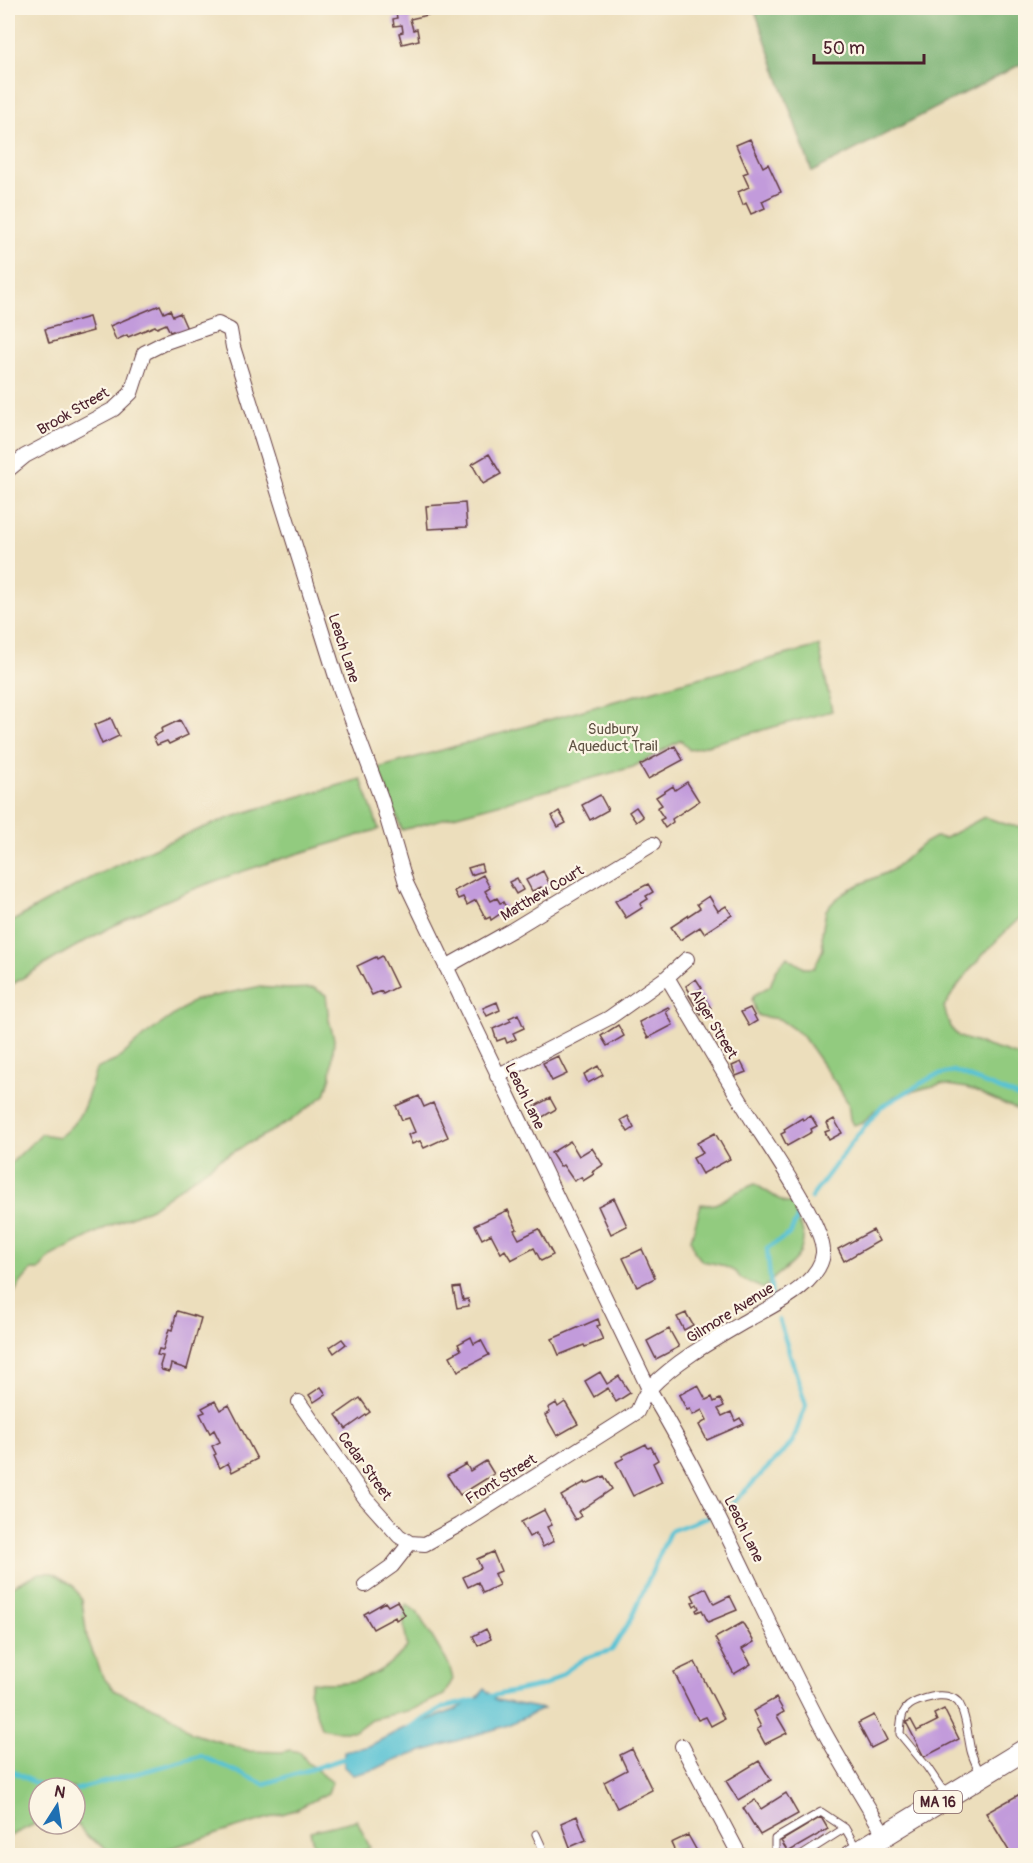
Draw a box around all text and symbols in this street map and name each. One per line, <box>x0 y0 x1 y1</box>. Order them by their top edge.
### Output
scale bar <box>814 27 924 65</box>
text: 50 m <box>823 37 865 60</box>
street label: Brook Street <box>34 383 113 440</box>
street label: Leach Lane <box>323 611 364 686</box>
park label: Sudbury Aqueduct Trail <box>568 720 658 756</box>
street label: Matthew Court <box>497 861 588 926</box>
street label: Alger Street <box>685 986 742 1063</box>
street label: Leach Lane <box>500 1060 549 1133</box>
street label: Gilmore Avenue <box>683 1279 778 1348</box>
street label: Cedar Street <box>333 1428 396 1505</box>
street label: Front Street <box>462 1450 541 1509</box>
street label: Leach Lane <box>719 1493 768 1566</box>
north arrow <box>27 1776 87 1836</box>
text: N <box>53 1781 67 1803</box>
road number: MA 16 <box>914 1791 962 1813</box>

